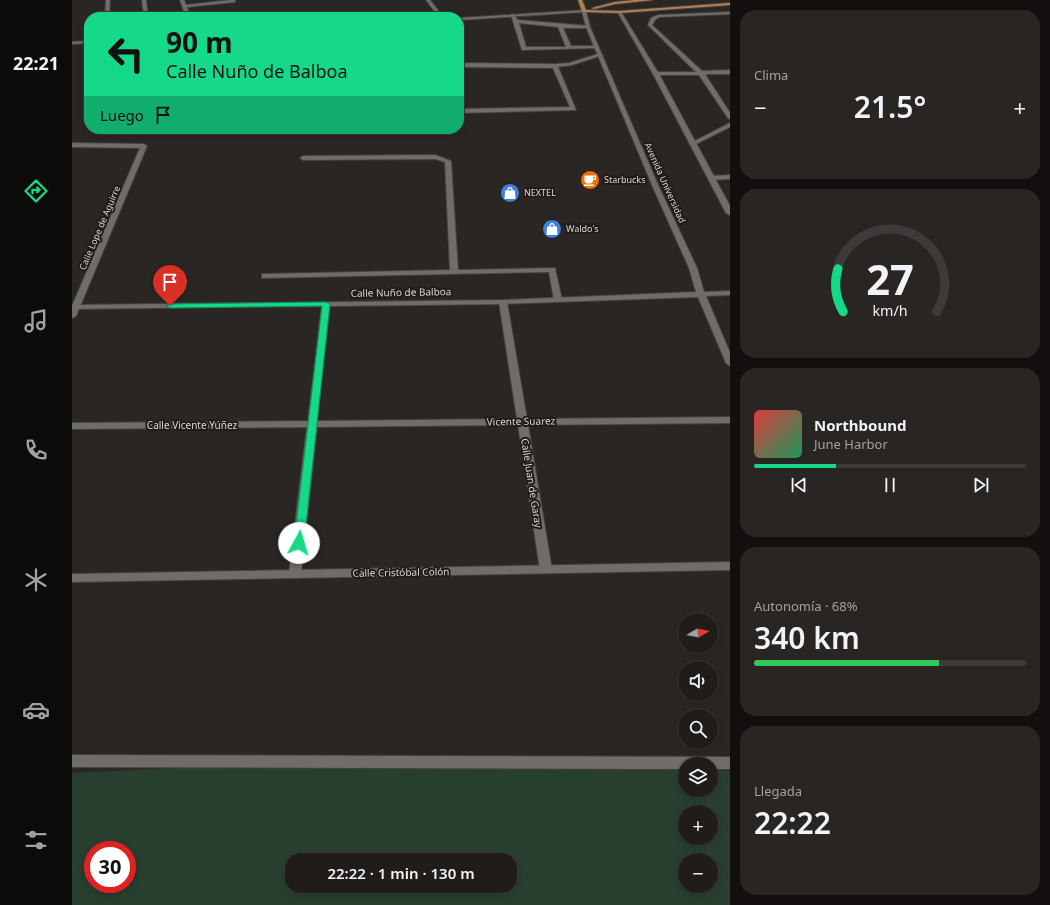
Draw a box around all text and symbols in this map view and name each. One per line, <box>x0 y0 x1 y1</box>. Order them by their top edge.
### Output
text: 90 m <box>166 23 233 61</box>
icon: left <box>100 28 152 80</box>
text: 22:21 <box>13 51 59 75</box>
text: Calle Nuño de Balboa <box>166 59 348 83</box>
text: Clima <box>754 66 788 84</box>
text: 21.5° <box>854 86 926 127</box>
text: − <box>754 92 767 122</box>
text: + <box>1013 92 1026 122</box>
icon: arrive <box>152 104 174 126</box>
text: Luego <box>100 105 144 125</box>
street label: Avenida Universidad <box>642 141 689 225</box>
cafe icon: Starbucks <box>579 169 601 191</box>
place label: Starbucks <box>604 173 646 186</box>
icon: directions <box>22 177 50 205</box>
shop icon: NEXTEL <box>499 182 521 204</box>
street label: Calle Lope de Aguirre <box>76 184 123 272</box>
place label: NEXTEL <box>524 186 556 199</box>
shop icon: Waldo's <box>541 218 563 240</box>
place label: Waldo's <box>566 222 599 235</box>
text: 27 <box>866 250 914 306</box>
pin <box>153 265 187 306</box>
icon: arrive <box>159 271 181 293</box>
street label: Calle Nuño de Balboa <box>350 284 452 300</box>
text: km/h <box>872 300 908 319</box>
icon: music <box>22 307 50 335</box>
street label: Vicente Suarez <box>487 413 556 429</box>
text: Northbound <box>814 415 906 435</box>
street label: Calle Vicente Yúñez <box>147 418 237 432</box>
text: June Harbor <box>814 435 888 453</box>
icon: phone <box>22 436 50 464</box>
street label: Calle Juan de Garay <box>518 437 546 530</box>
icon: previous <box>788 474 810 496</box>
icon: pause <box>879 474 901 496</box>
icon: next <box>970 474 992 496</box>
position arrow <box>278 522 320 564</box>
street label: Calle Cristóbal Colón <box>352 564 450 580</box>
icon: climate <box>22 566 50 594</box>
text: Autonomía · 68% <box>754 597 858 615</box>
north arrow <box>678 613 718 653</box>
map controls <box>678 613 718 893</box>
text: 340 km <box>754 617 860 658</box>
button: sound <box>678 661 718 701</box>
icon: car <box>22 696 50 724</box>
button: search <box>678 709 718 749</box>
button: layers <box>678 757 718 797</box>
text: Llegada <box>754 782 802 800</box>
text: 22:22 <box>754 802 831 843</box>
button: + <box>678 805 718 845</box>
icon: filters <box>22 826 50 854</box>
speed limit sign: 30 <box>84 841 136 893</box>
button: − <box>678 853 718 893</box>
text: 22:22 · 1 min · 130 m <box>327 863 475 883</box>

